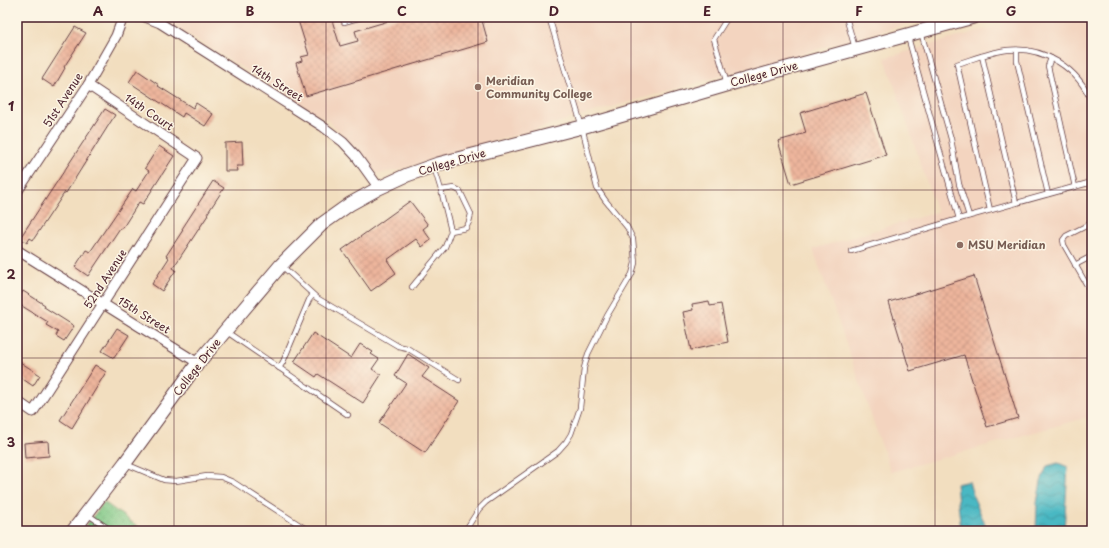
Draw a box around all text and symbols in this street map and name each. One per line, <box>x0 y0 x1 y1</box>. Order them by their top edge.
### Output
text: A <box>93 1 103 20</box>
text: B <box>246 1 255 20</box>
text: C <box>397 1 407 20</box>
text: D <box>549 1 559 20</box>
text: E <box>703 1 711 20</box>
text: F <box>855 1 863 20</box>
text: G <box>1006 1 1016 20</box>
street label: College Drive <box>728 56 800 91</box>
street label: 14th Street <box>248 60 307 106</box>
street label: 51st Avenue <box>39 69 87 130</box>
place label: Meridian Community College <box>486 72 592 102</box>
marker: Meridian Community College <box>473 82 483 92</box>
street label: 14th Court <box>121 89 178 135</box>
text: 1 <box>8 96 14 115</box>
street label: College Drive <box>416 144 488 179</box>
place label: MSU Meridian <box>968 236 1046 253</box>
marker: MSU Meridian <box>955 240 965 250</box>
street label: 52nd Avenue <box>79 245 131 312</box>
text: 2 <box>6 264 16 283</box>
street label: 15th Street <box>115 292 174 338</box>
street label: College Drive <box>169 334 225 399</box>
text: 3 <box>7 432 16 451</box>

